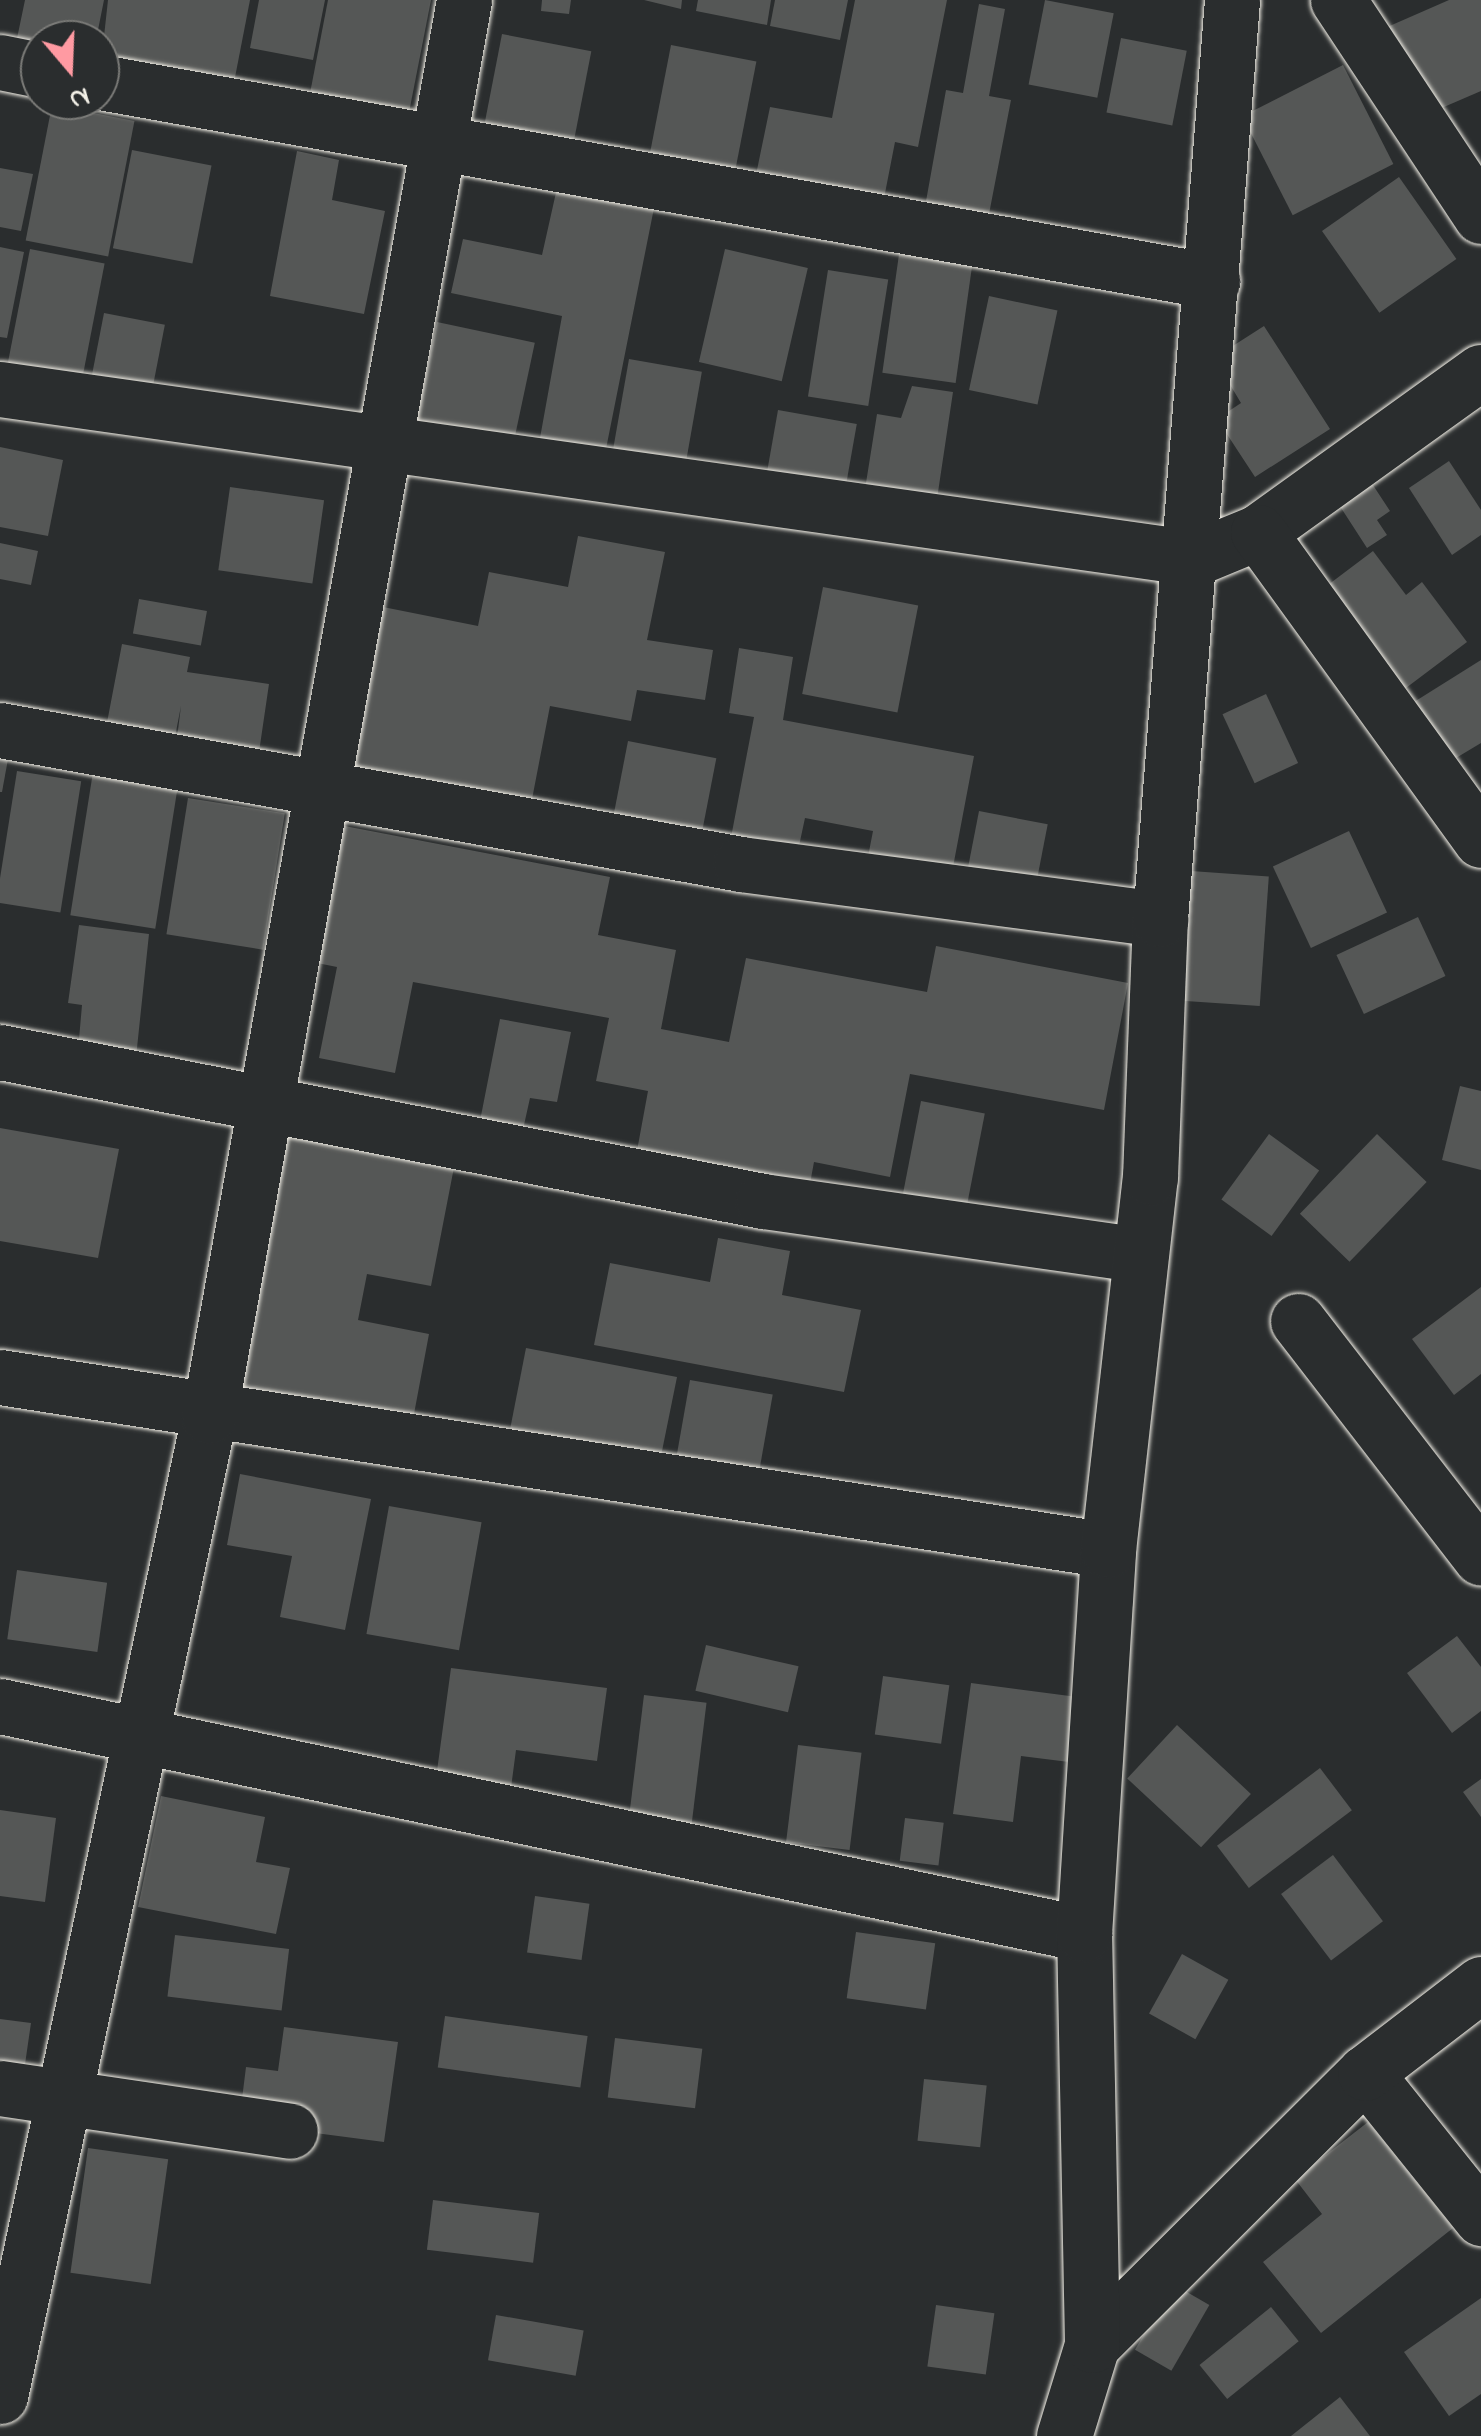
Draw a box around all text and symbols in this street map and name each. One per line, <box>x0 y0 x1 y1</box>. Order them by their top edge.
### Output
north arrow <box>20 20 120 120</box>
text: N <box>64 74 95 119</box>

